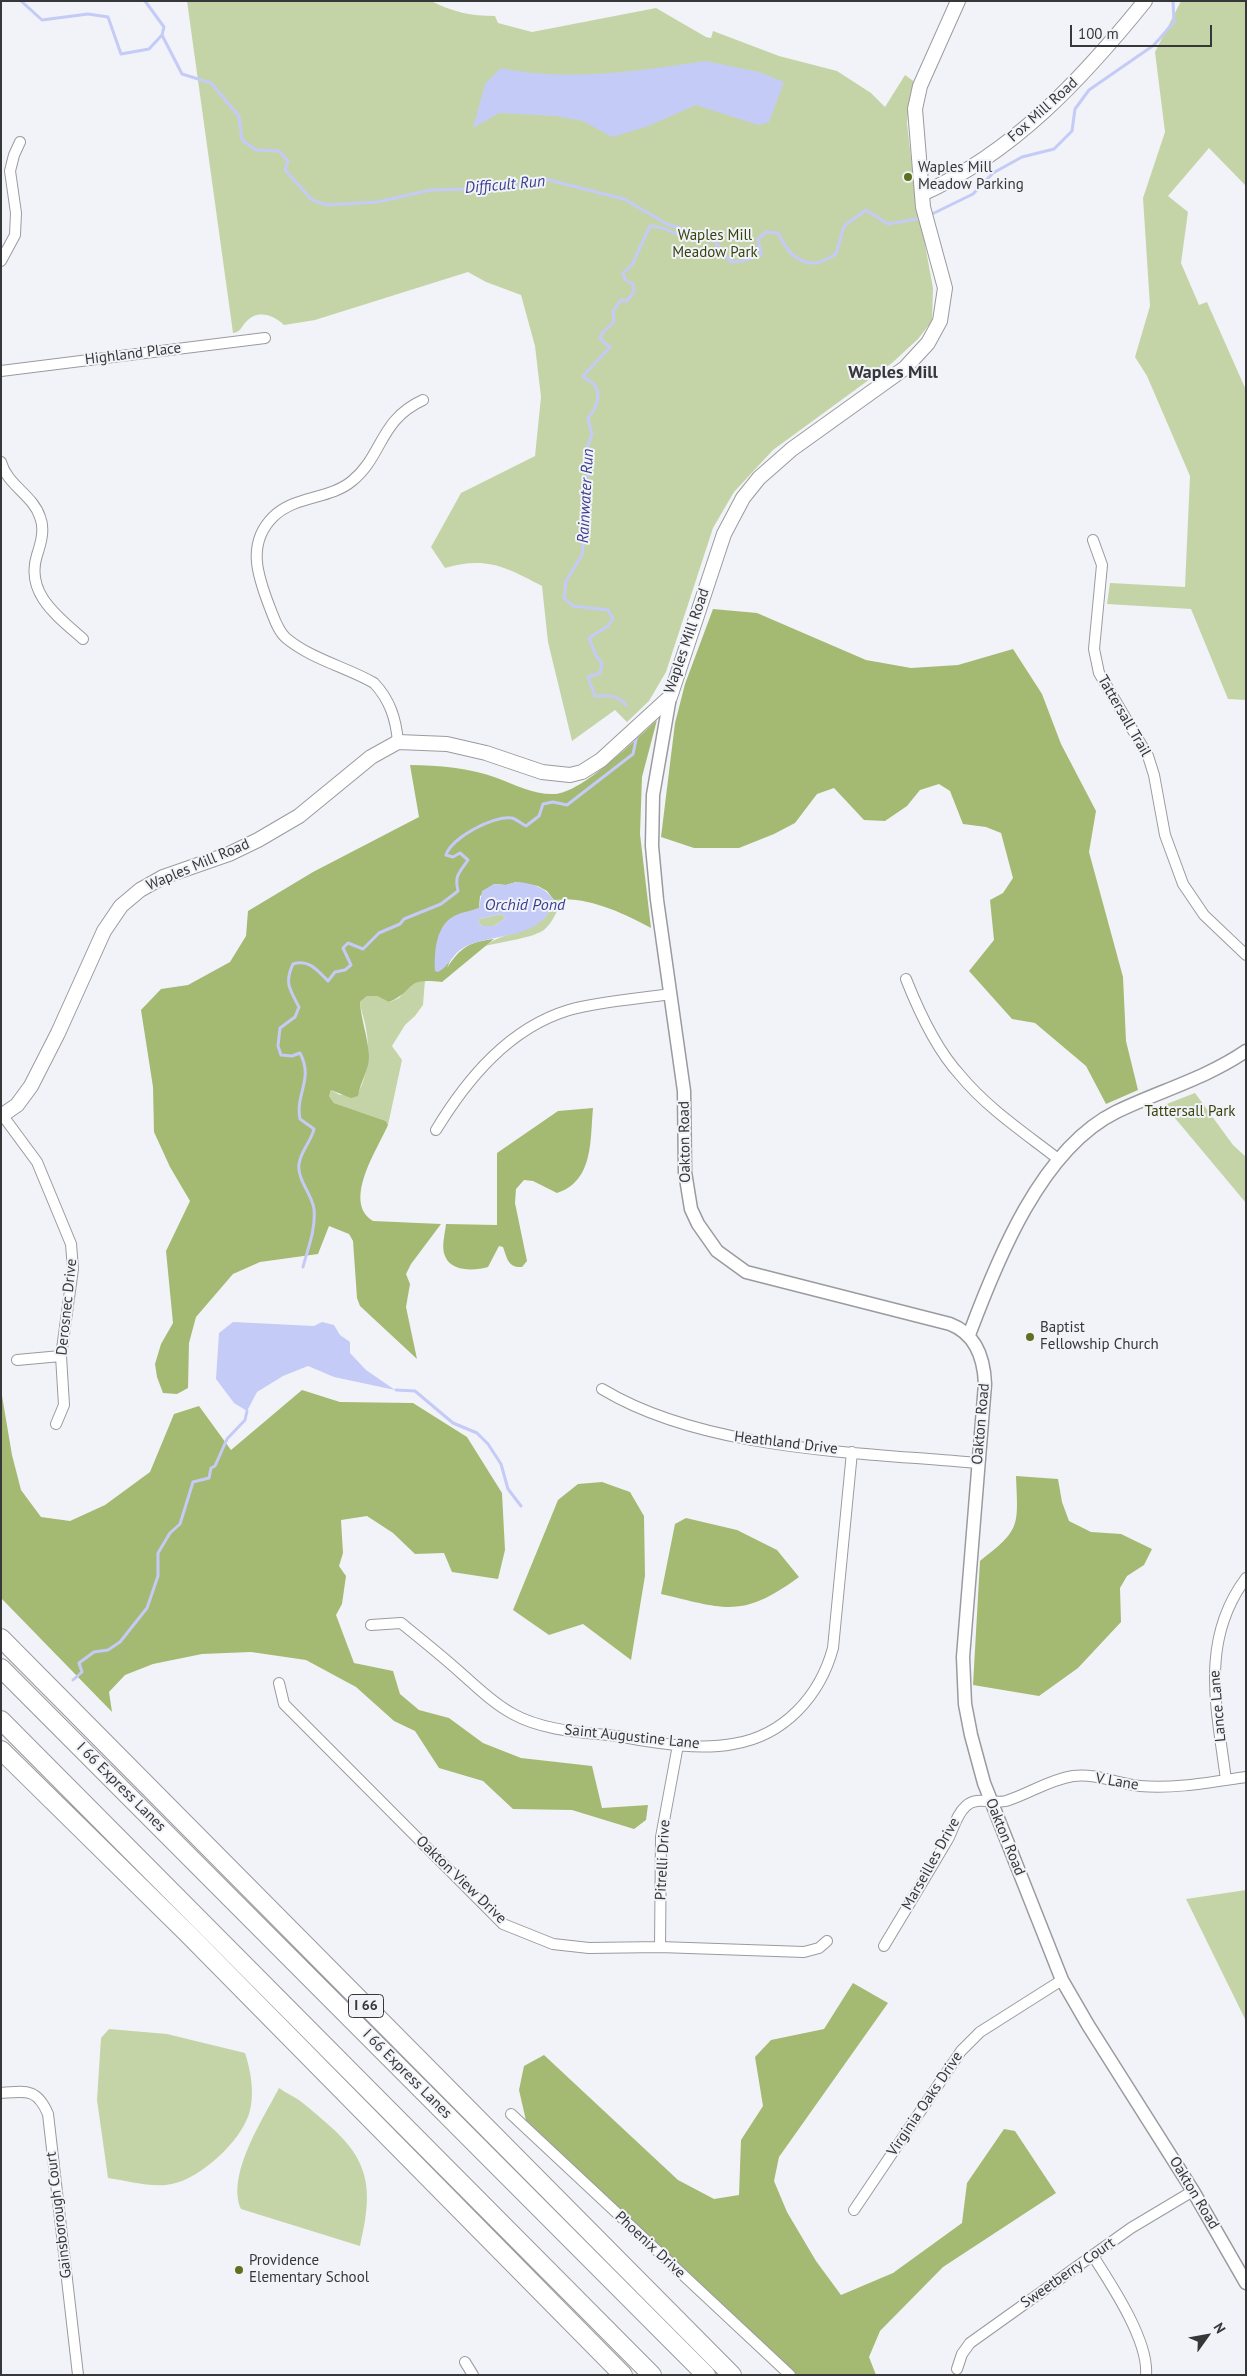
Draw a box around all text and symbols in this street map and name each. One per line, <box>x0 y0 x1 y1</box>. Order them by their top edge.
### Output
scale bar <box>1072 15 1214 47</box>
text: 100 m <box>1078 24 1119 43</box>
street label: Fox Mill Road <box>1004 74 1082 146</box>
place label: Waples Mill Meadow Parking <box>918 159 1024 194</box>
marker: Waples Mill Meadow Parking <box>902 171 914 183</box>
water label: Difficult Run <box>464 172 546 198</box>
park label: Waples Mill Meadow Park <box>672 227 758 262</box>
street label: Highland Place <box>84 339 182 369</box>
district label: Waples Mill <box>848 362 938 384</box>
water label: Rainwater Run <box>574 448 598 544</box>
street label: Waples Mill Road <box>661 586 713 696</box>
street label: Tattersall Trail <box>1093 672 1155 760</box>
street label: Waples Mill Road <box>144 835 252 895</box>
water label: Orchid Pond <box>485 895 565 915</box>
street label: Oakton Road <box>675 1101 695 1183</box>
park label: Tattersall Park <box>1144 1103 1236 1121</box>
street label: Derosnec Drive <box>53 1258 81 1356</box>
place label: Baptist Fellowship Church <box>1040 1319 1159 1354</box>
marker: Baptist Fellowship Church <box>1024 1331 1036 1343</box>
street label: Oakton Road <box>968 1382 994 1466</box>
street label: Heathland Drive <box>733 1428 839 1458</box>
street label: Lance Lane <box>1206 1669 1230 1743</box>
street label: Saint Augustine Lane <box>564 1721 700 1753</box>
street label: I 66 Express Lanes <box>73 1739 169 1835</box>
street label: V Lane <box>1094 1770 1140 1794</box>
street label: Oakton Road <box>981 1796 1029 1878</box>
street label: Marseilles Drive <box>898 1815 964 1913</box>
street label: Pitrelli Drive <box>652 1819 674 1901</box>
street label: Oakton View Drive <box>412 1832 510 1928</box>
road number: I 66 <box>348 1994 384 2018</box>
street label: I 66 Express Lanes <box>359 2026 455 2122</box>
street label: Virginia Oaks Drive <box>883 2048 967 2160</box>
street label: Gainsborough Court <box>42 2151 76 2279</box>
street label: Oakton Road <box>1165 2153 1223 2233</box>
street label: Phoenix Drive <box>611 2208 689 2282</box>
street label: Sweetberry Court <box>1017 2234 1119 2312</box>
place label: Providence Elementary School <box>249 2252 369 2287</box>
marker: Providence Elementary School <box>233 2264 245 2276</box>
north arrow <box>1182 2311 1232 2361</box>
text: N <box>1210 2319 1230 2337</box>

